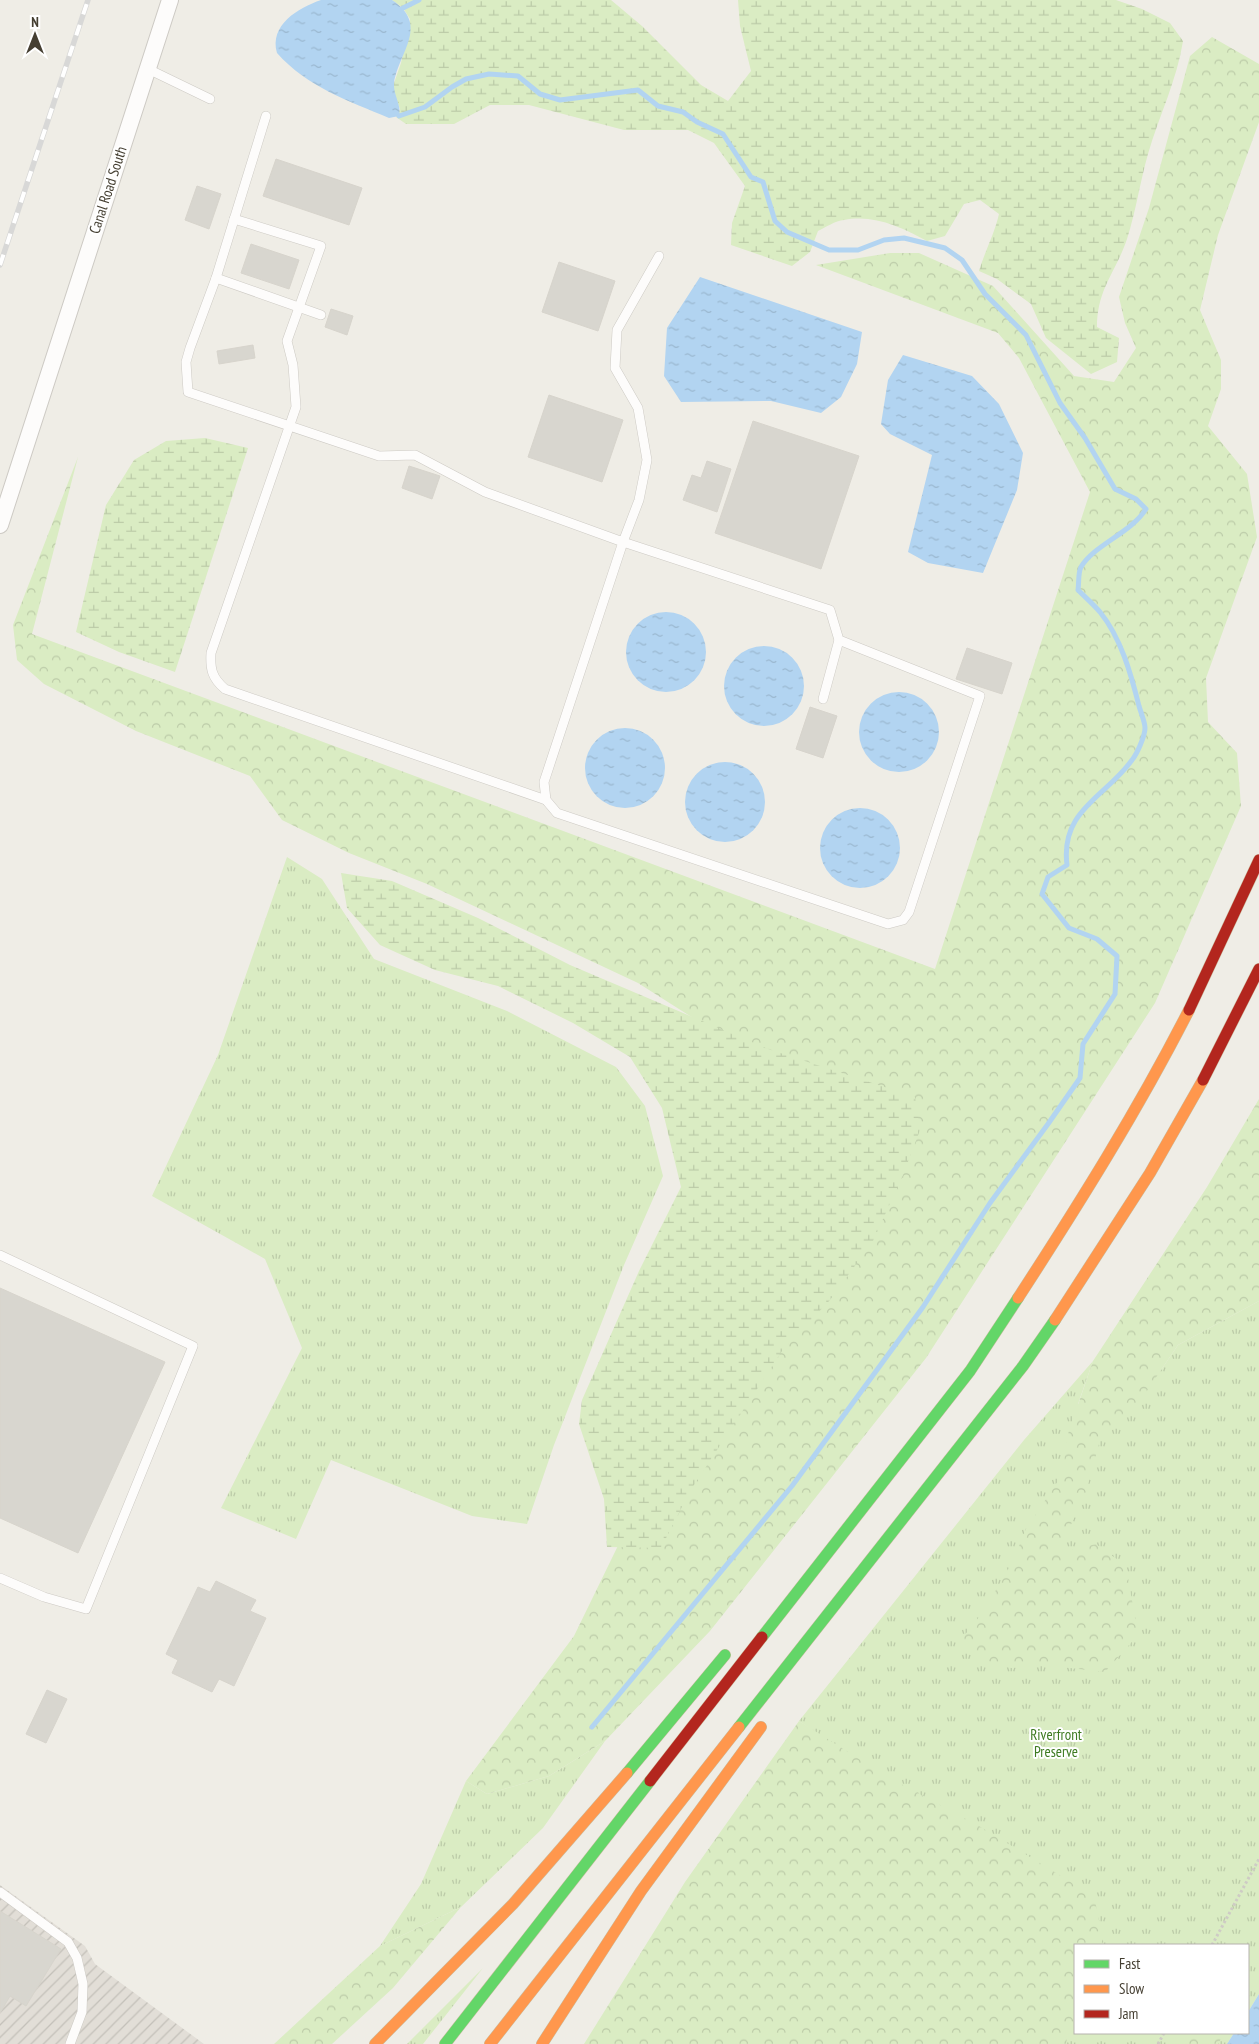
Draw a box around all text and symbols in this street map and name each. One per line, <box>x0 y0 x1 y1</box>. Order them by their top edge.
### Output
north arrow <box>10 10 60 60</box>
text: N <box>31 13 39 31</box>
street label: Canal Road South <box>84 144 131 236</box>
park label: Riverfront Preserve <box>1030 1725 1082 1761</box>
legend <box>1074 1944 1249 2034</box>
text: Fast <box>1119 1954 1140 1973</box>
text: Slow <box>1119 1979 1144 1998</box>
text: Jam <box>1118 2004 1138 2023</box>

